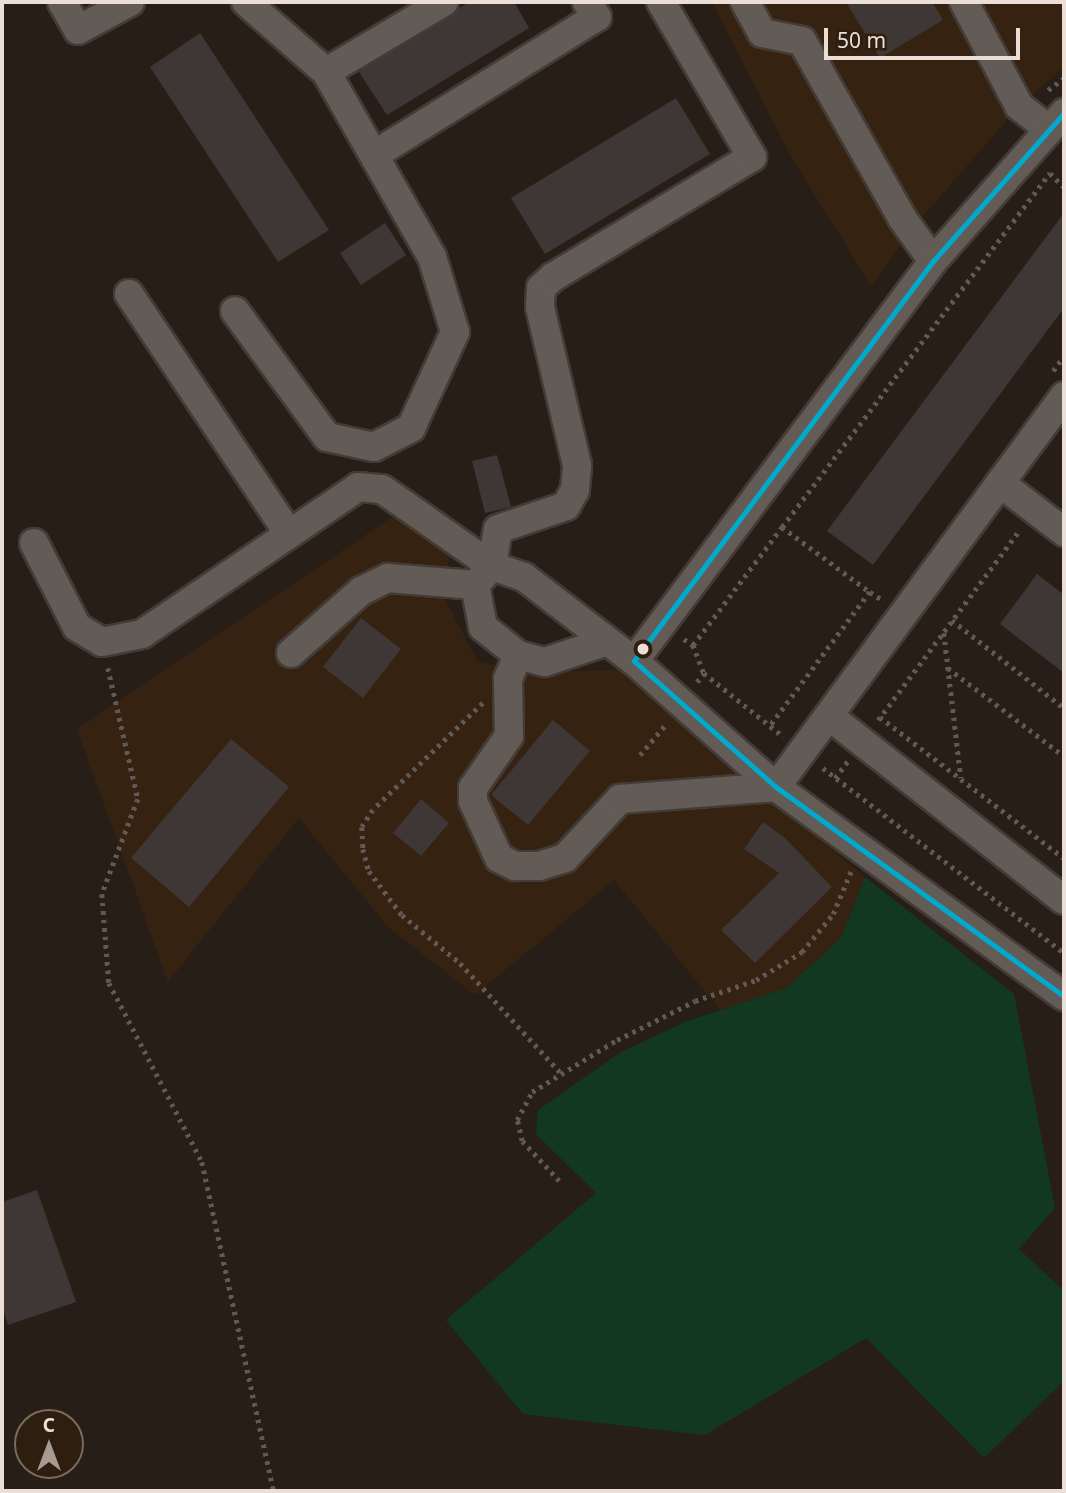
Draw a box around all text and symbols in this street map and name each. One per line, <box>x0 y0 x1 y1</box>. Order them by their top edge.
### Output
scale bar <box>828 14 1024 58</box>
text: 50 m <box>837 26 886 54</box>
unlabelled marker <box>636 642 650 656</box>
north arrow <box>14 1409 84 1479</box>
text: С <box>43 1412 55 1438</box>

